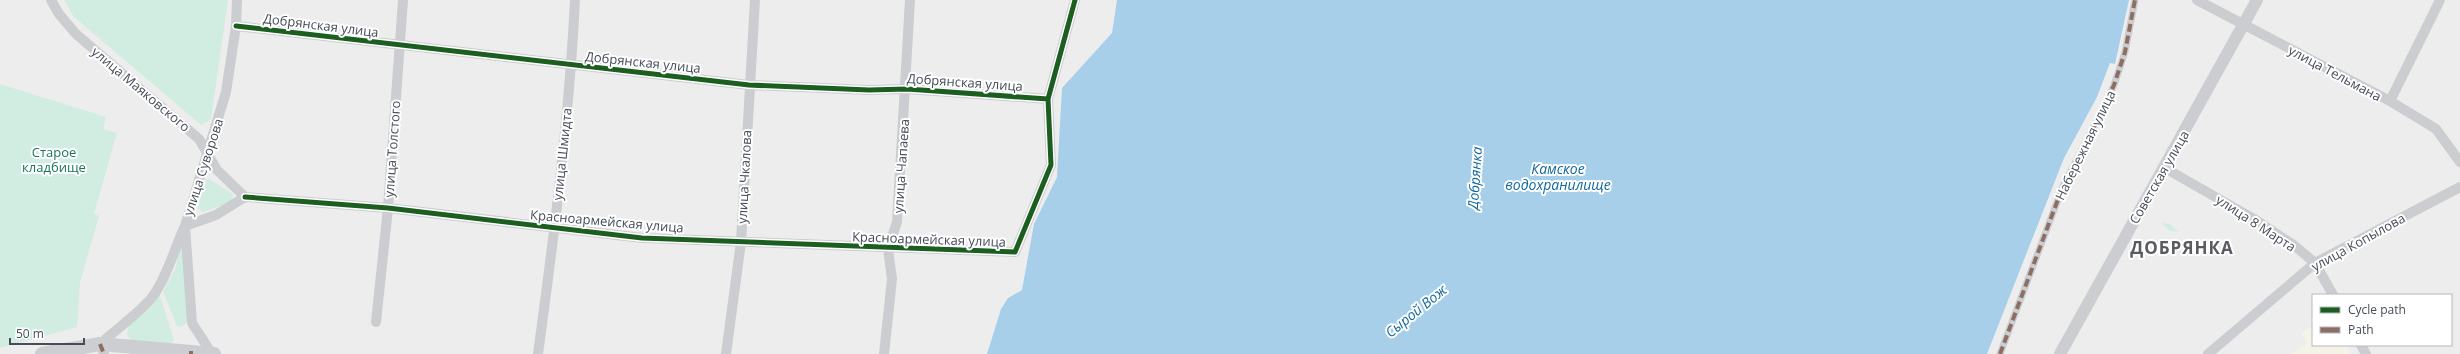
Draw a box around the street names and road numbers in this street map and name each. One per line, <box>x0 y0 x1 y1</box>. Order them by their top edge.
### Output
street label: Добрянская улица <box>262 9 380 41</box>
street label: улица Тельмана <box>2285 41 2385 105</box>
street label: улица Маяковского <box>88 42 194 136</box>
street label: Добрянская улица <box>584 47 702 77</box>
street label: Добрянская улица <box>906 69 1024 95</box>
street label: Набережная улица <box>2051 87 2119 203</box>
street label: улица Толстого <box>380 100 404 198</box>
street label: улица Шмидта <box>548 107 576 201</box>
street label: улица Суворова <box>179 116 227 218</box>
street label: улица Чапаева <box>889 118 913 214</box>
street label: Советская улица <box>2125 127 2193 227</box>
street label: улица Чкалова <box>733 130 755 224</box>
street label: улица 8 Марта <box>2213 190 2299 256</box>
street label: Красноармейская улица <box>530 205 684 237</box>
street label: улица Копылова <box>2308 209 2408 275</box>
street label: Красноармейская улица <box>852 227 1006 251</box>

